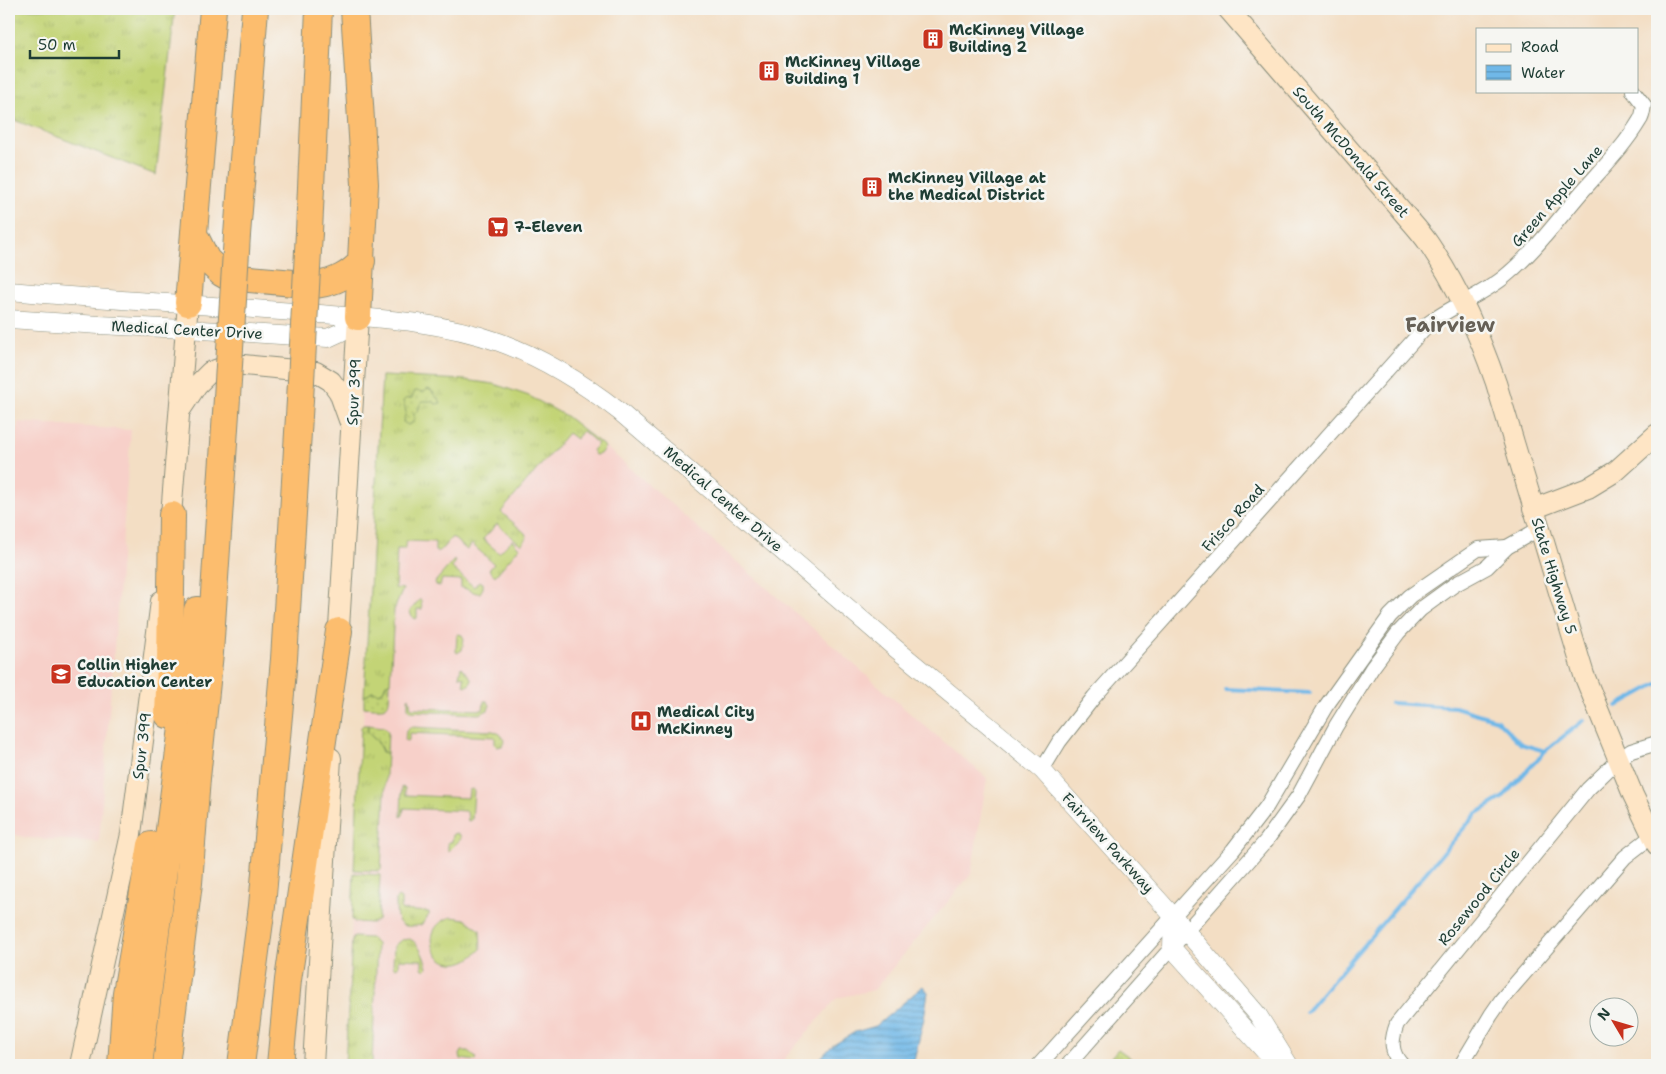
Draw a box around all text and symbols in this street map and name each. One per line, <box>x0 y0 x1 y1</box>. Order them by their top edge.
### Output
place label: McKinney Village Building 2 <box>949 20 1084 57</box>
building icon: McKinney Village Building 2 <box>921 27 945 51</box>
scale bar <box>30 28 119 60</box>
legend <box>1476 28 1638 92</box>
text: 50 m <box>38 35 76 55</box>
text: Road <box>1521 37 1559 57</box>
place label: McKinney Village Building 1 <box>785 52 920 89</box>
building icon: McKinney Village Building 1 <box>757 59 781 83</box>
text: Water <box>1521 63 1565 83</box>
street label: South McDonald Street <box>1288 82 1414 222</box>
street label: Green Apple Lane <box>1507 141 1607 251</box>
place label: McKinney Village at the Medical District <box>888 168 1046 205</box>
building icon: McKinney Village at the Medical District <box>860 175 884 199</box>
supermarket icon: 7-Eleven <box>486 215 510 239</box>
place label: 7-Eleven <box>514 217 583 237</box>
district label: Fairview <box>1405 312 1495 338</box>
street label: Medical Center Drive <box>111 316 263 344</box>
street label: Spur 399 <box>342 358 366 426</box>
street label: Medical Center Drive <box>659 442 787 556</box>
street label: Frisco Road <box>1197 480 1269 556</box>
street label: State Highway 5 <box>1527 515 1581 637</box>
place label: Collin Higher Education Center <box>77 655 212 692</box>
school or university icon: Collin Higher Education Center <box>49 662 73 686</box>
place label: Medical City McKinney <box>657 702 755 739</box>
hospital icon: Medical City McKinney <box>629 709 653 733</box>
street label: Spur 399 <box>128 711 156 781</box>
street label: Fairview Parkway <box>1057 788 1159 898</box>
street label: Rosewood Circle <box>1434 844 1524 950</box>
north arrow <box>1588 996 1638 1046</box>
text: N <box>1593 1004 1614 1024</box>

